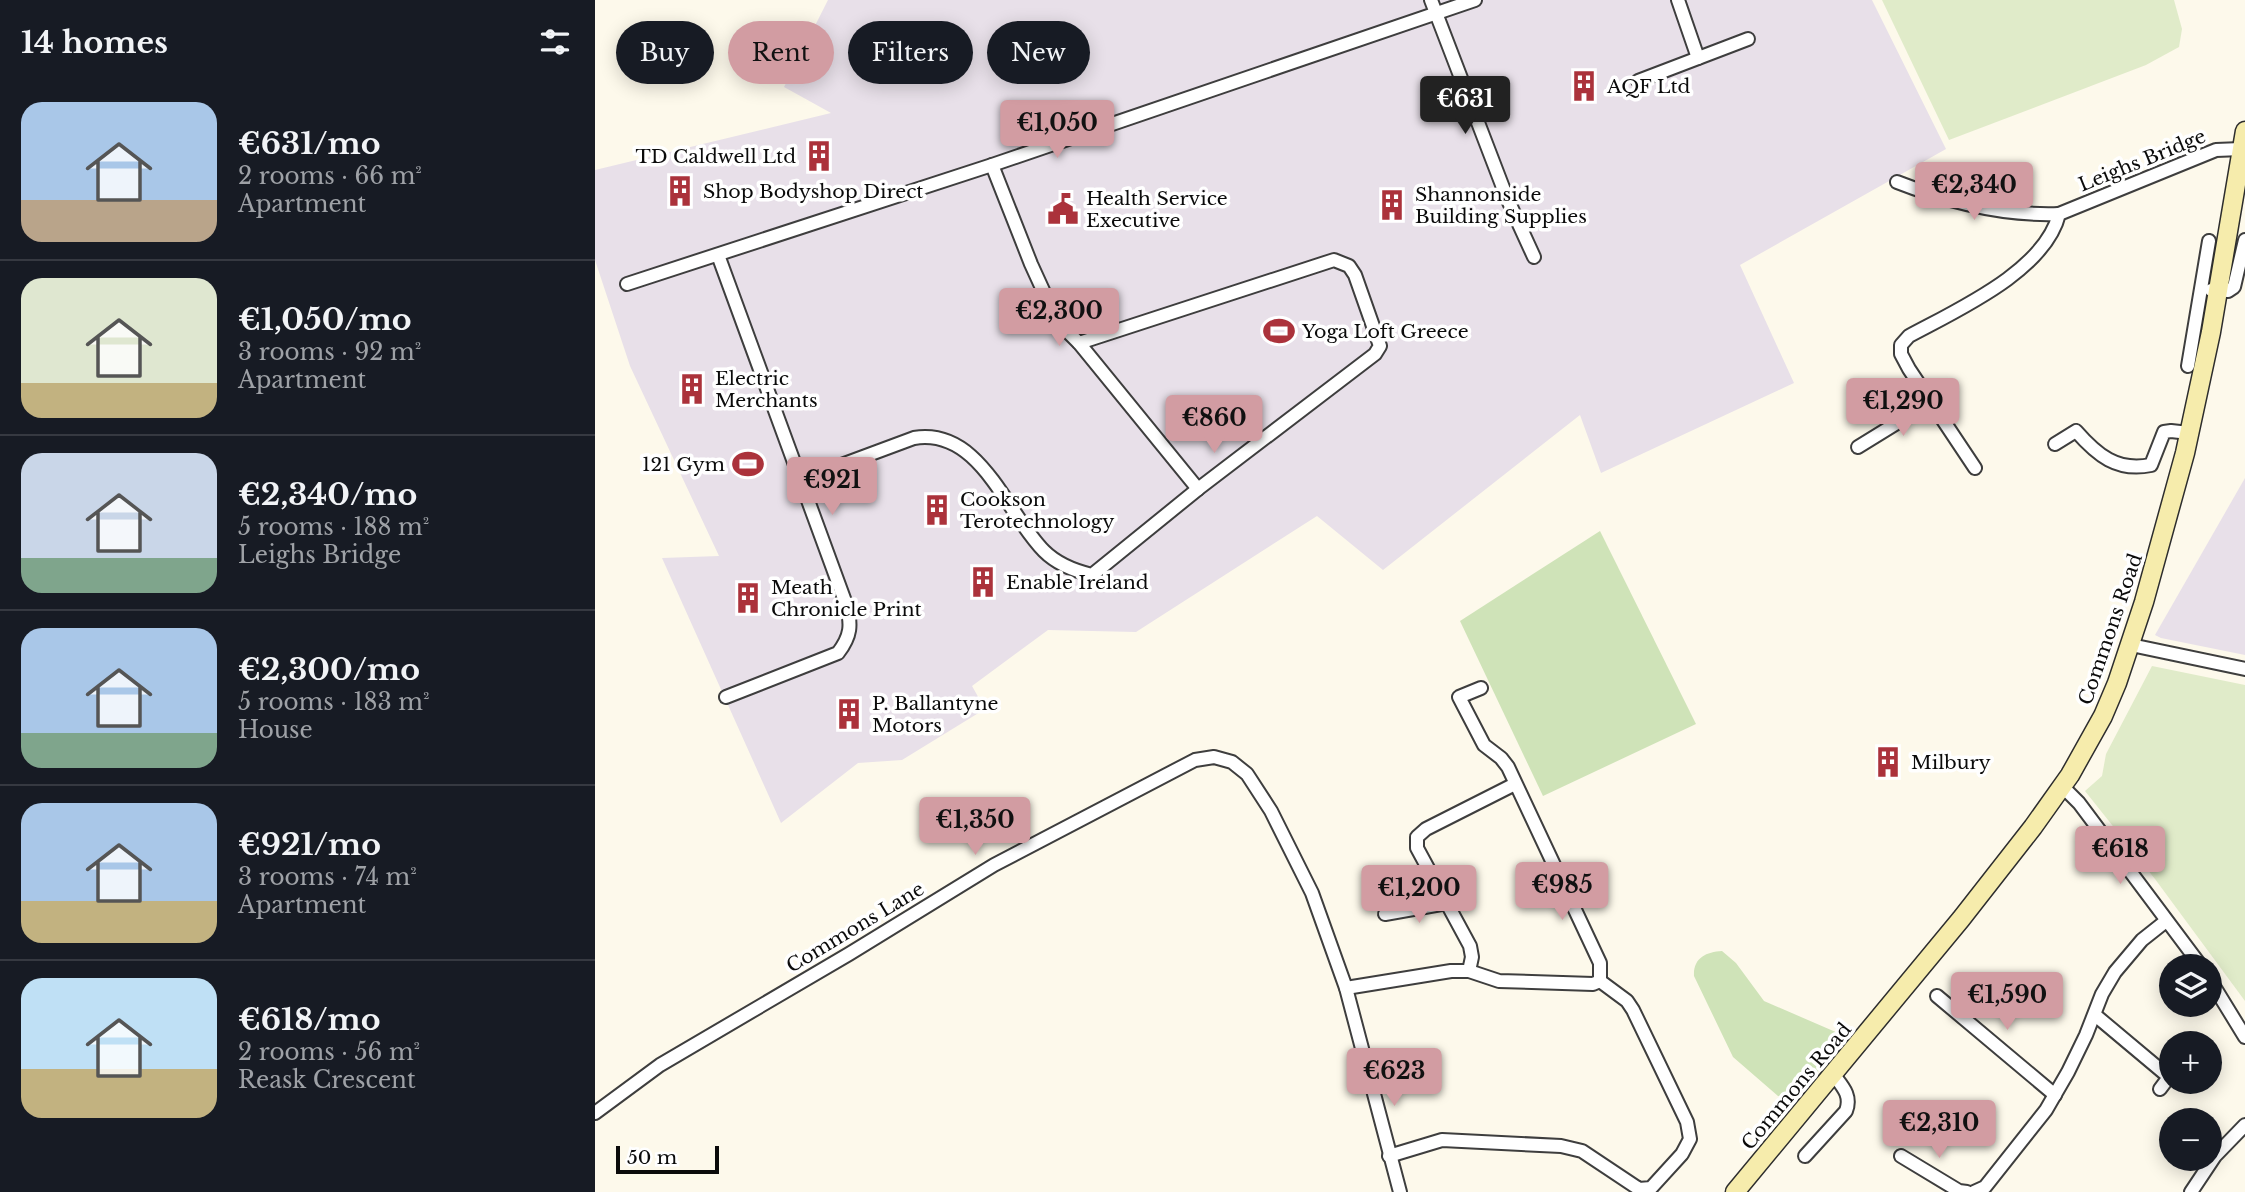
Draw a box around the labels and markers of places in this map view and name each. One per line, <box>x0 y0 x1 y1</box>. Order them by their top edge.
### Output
building icon: AQF Ltd <box>1567 69 1601 103</box>
place label: AQF Ltd <box>1606 75 1691 98</box>
pin: €631 <box>1424 76 1506 136</box>
pin: €1,050 <box>1000 100 1114 160</box>
building icon: TD Caldwell Ltd <box>802 139 836 173</box>
place label: TD Caldwell Ltd <box>635 145 796 168</box>
pin: €2,340 <box>1917 162 2031 222</box>
building icon: Shop Bodyshop Direct <box>663 174 697 208</box>
place label: Shop Bodyshop Direct <box>703 180 924 203</box>
place label: Shannonside Building Supplies <box>1415 183 1587 228</box>
place label: Health Service Executive <box>1086 187 1228 232</box>
building icon: Shannonside Building Supplies <box>1375 188 1409 222</box>
public building icon: Health Service Executive <box>1046 192 1080 226</box>
pin: €2,300 <box>1002 288 1116 348</box>
sports icon: Yoga Loft Greece <box>1262 314 1296 348</box>
place label: Yoga Loft Greece <box>1301 320 1469 343</box>
place label: Electric Merchants <box>715 367 818 412</box>
building icon: Electric Merchants <box>675 372 709 406</box>
pin: €1,290 <box>1846 378 1960 438</box>
pin: €860 <box>1173 396 1255 455</box>
sports icon: 121 Gym <box>731 447 765 481</box>
place label: 121 Gym <box>642 453 725 476</box>
pin: €921 <box>791 458 873 517</box>
place label: Cookson Terotechnology <box>960 488 1114 533</box>
building icon: Cookson Terotechnology <box>920 493 954 527</box>
building icon: Enable Ireland <box>966 565 1000 599</box>
place label: Enable Ireland <box>1006 571 1149 594</box>
place label: Meath Chronicle Print <box>771 576 923 621</box>
building icon: Meath Chronicle Print <box>731 581 765 615</box>
place label: P. Ballantyne Motors <box>872 692 998 737</box>
building icon: P. Ballantyne Motors <box>832 697 866 731</box>
building icon: Milbury <box>1871 745 1905 779</box>
place label: Milbury <box>1911 751 1991 774</box>
pin: €1,350 <box>918 798 1032 857</box>
pin: €618 <box>2079 826 2161 886</box>
pin: €985 <box>1521 862 1603 922</box>
pin: €1,200 <box>1362 866 1476 925</box>
pin: €1,590 <box>1950 972 2064 1032</box>
pin: €623 <box>1353 1048 1435 1108</box>
pin: €2,310 <box>1882 1100 1996 1160</box>

